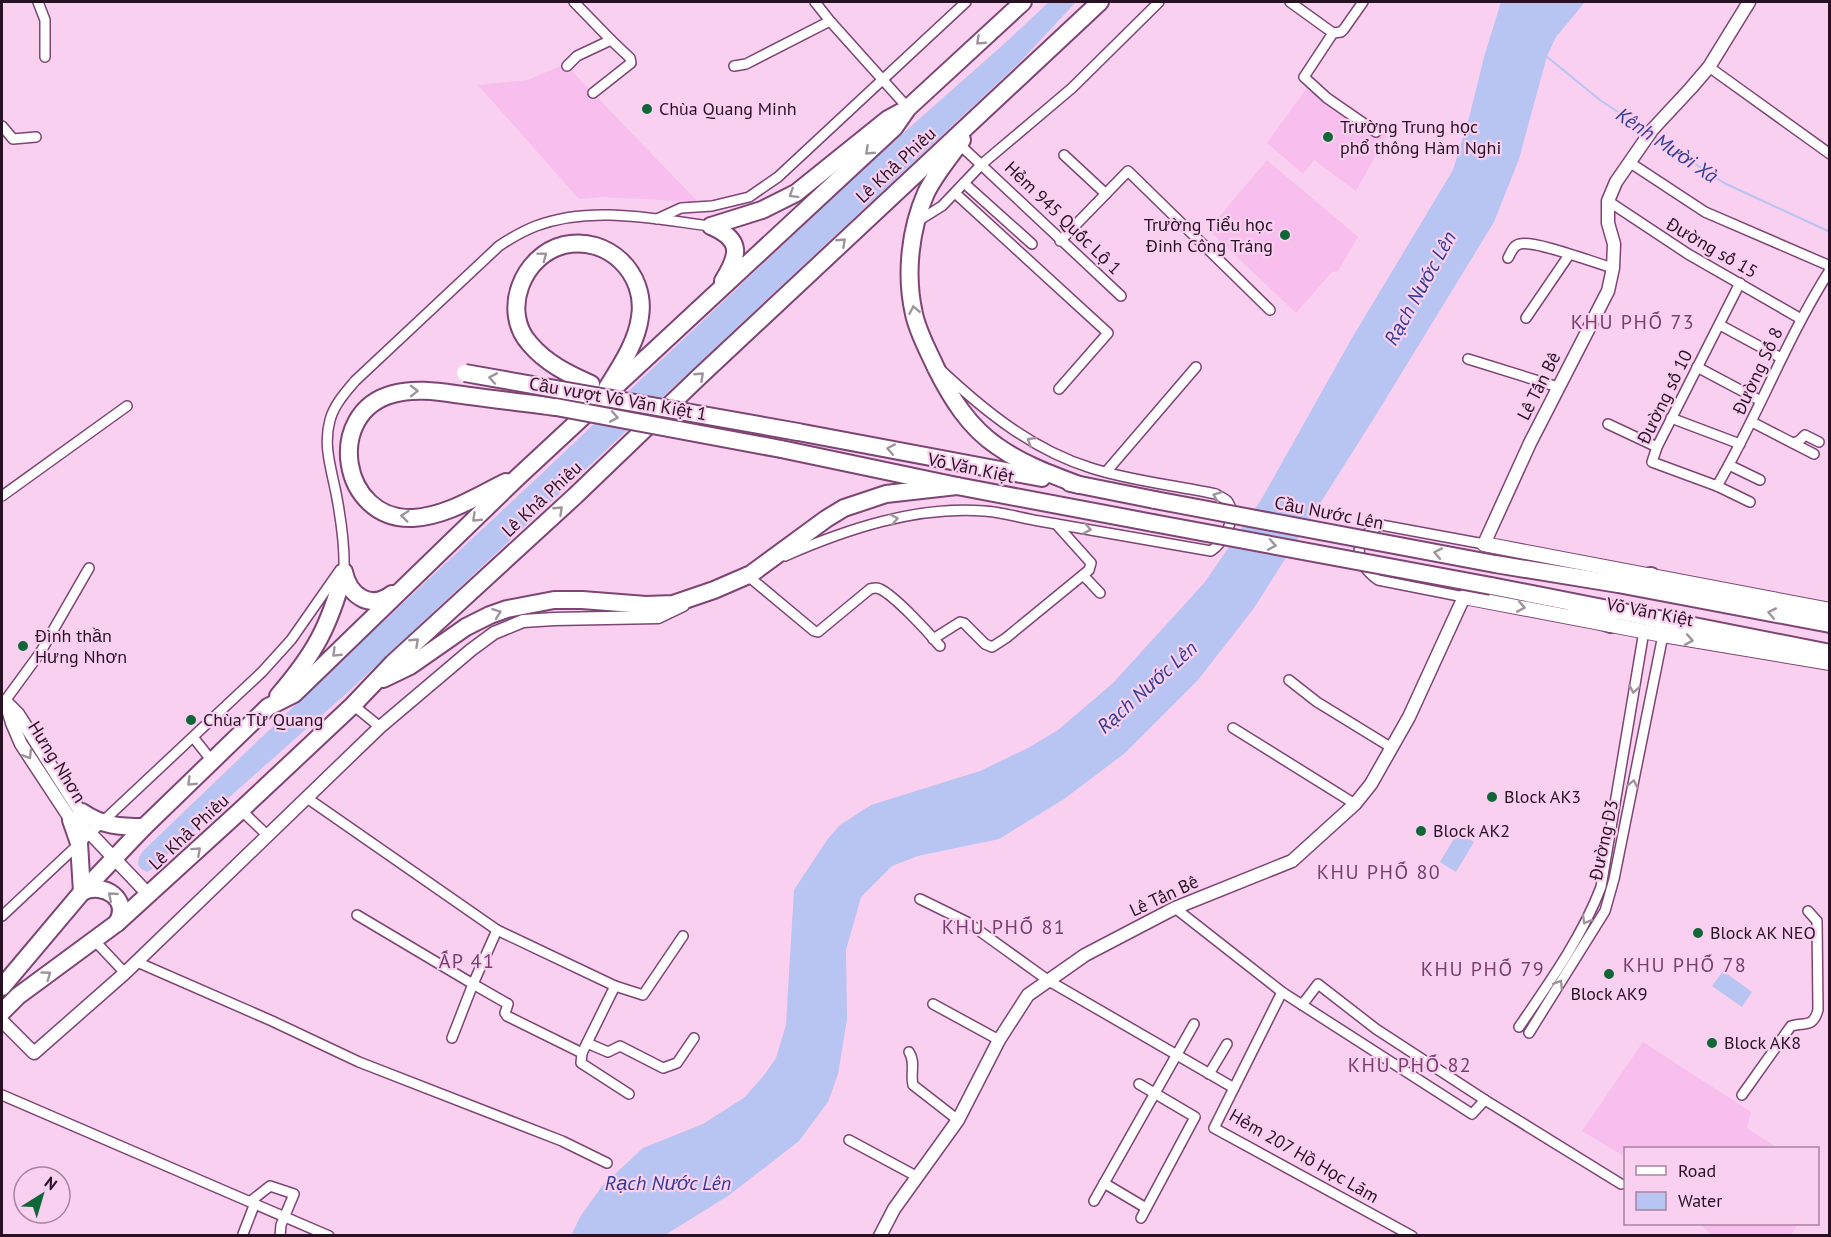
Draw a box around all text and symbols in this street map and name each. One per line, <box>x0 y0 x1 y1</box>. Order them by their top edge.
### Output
one-way arrow <box>976 34 986 45</box>
place label: Chùa Quang Minh <box>659 97 797 120</box>
water label: Kênh Mười Xà <box>1611 101 1723 189</box>
marker: Chùa Quang Minh <box>640 102 654 116</box>
place label: Trường Trung học phổ thông Hàm Nghi <box>1340 115 1501 159</box>
street label: Lê Khả Phiêu <box>851 122 941 208</box>
marker: Trường Trung học phổ thông Hàm Nghi <box>1321 130 1335 144</box>
one-way arrow <box>866 144 877 155</box>
street label: Hẻm 945 Quốc Lộ 1 <box>1000 156 1127 279</box>
one-way arrow <box>788 187 799 198</box>
street label: Đường số 15 <box>1662 212 1762 283</box>
place label: Trường Tiểu học Đinh Công Tráng <box>1144 213 1273 257</box>
water label: Rạch Nước Lên <box>1378 226 1462 350</box>
marker: Trường Tiểu học Đinh Công Tráng <box>1278 228 1292 242</box>
one-way arrow <box>835 239 846 250</box>
one-way arrow <box>536 253 547 264</box>
one-way arrow <box>908 305 921 315</box>
district label: KHU PHỐ 73 <box>1571 309 1695 335</box>
street label: Đường Số 8 <box>1727 323 1788 419</box>
street label: Đường số 10 <box>1631 346 1697 448</box>
street label: Lê Tấn Bê <box>1512 348 1565 424</box>
one-way arrow <box>488 372 497 384</box>
street label: Cầu vượt Võ Văn Kiệt 1 <box>527 372 709 425</box>
one-way arrow <box>693 372 704 383</box>
one-way arrow <box>409 385 418 398</box>
one-way arrow <box>609 411 619 423</box>
one-way arrow <box>1027 437 1037 449</box>
one-way arrow <box>886 443 896 456</box>
street label: Võ Văn Kiệt <box>925 447 1017 488</box>
street label: Lê Khả Phiêu <box>497 456 587 542</box>
one-way arrow <box>1212 491 1223 503</box>
street label: Cầu Nước Lên <box>1273 491 1386 534</box>
one-way arrow <box>552 507 563 518</box>
one-way arrow <box>400 510 410 523</box>
one-way arrow <box>472 510 483 521</box>
one-way arrow <box>889 513 899 526</box>
one-way arrow <box>1082 522 1092 535</box>
one-way arrow <box>1267 538 1277 551</box>
one-way arrow <box>1433 547 1443 560</box>
street label: Võ Văn Kiệt <box>1604 592 1696 631</box>
one-way arrow <box>1517 601 1526 613</box>
one-way arrow <box>491 607 502 620</box>
one-way arrow <box>1767 607 1777 620</box>
place label: Đình thần Hưng Nhơn <box>34 624 127 668</box>
one-way arrow <box>1684 633 1693 645</box>
water label: Rạch Nước Lên <box>1091 635 1203 739</box>
one-way arrow <box>408 638 419 649</box>
marker: Đình thần Hưng Nhơn <box>16 639 30 653</box>
one-way arrow <box>333 646 344 657</box>
one-way arrow <box>1628 683 1641 693</box>
place label: Chùa Từ Quang <box>203 708 323 731</box>
marker: Chùa Từ Quang <box>184 713 198 727</box>
street label: Hưng Nhơn <box>23 717 92 807</box>
one-way arrow <box>21 748 32 759</box>
one-way arrow <box>187 775 197 786</box>
one-way arrow <box>1626 779 1639 789</box>
place label: Block AK3 <box>1504 785 1581 808</box>
street label: Lê Khả Phiêu <box>144 789 234 875</box>
marker: Block AK3 <box>1485 790 1499 804</box>
street label: Đường D3 <box>1584 798 1623 883</box>
place label: Block AK2 <box>1433 819 1510 842</box>
marker: Block AK2 <box>1414 824 1428 838</box>
one-way arrow <box>190 847 201 858</box>
district label: KHU PHỐ 80 <box>1317 859 1441 885</box>
street label: Lê Tấn Bê <box>1126 870 1202 921</box>
one-way arrow <box>107 892 118 903</box>
district label: KHU PHỐ 81 <box>942 914 1066 940</box>
one-way arrow <box>1582 914 1594 924</box>
place label: Block AK NEO <box>1710 921 1816 944</box>
marker: Block AK NEO <box>1691 926 1705 940</box>
district label: ẤP 41 <box>439 948 495 974</box>
district label: KHU PHỐ 78 <box>1623 952 1747 978</box>
district label: KHU PHỐ 79 <box>1421 956 1545 982</box>
marker: Block AK9 <box>1602 967 1616 981</box>
one-way arrow <box>40 971 51 982</box>
one-way arrow <box>1552 979 1563 990</box>
place label: Block AK9 <box>1570 982 1648 1005</box>
place label: Block AK8 <box>1724 1031 1801 1054</box>
marker: Block AK8 <box>1705 1036 1719 1050</box>
district label: KHU PHỐ 82 <box>1348 1052 1472 1078</box>
street label: Hẻm 207 Hồ Học Lãm <box>1225 1103 1383 1208</box>
legend <box>1624 1147 1819 1225</box>
text: Road <box>1678 1159 1716 1182</box>
north arrow <box>12 1165 72 1225</box>
water label: Rạch Nước Lên <box>605 1170 731 1196</box>
text: N <box>41 1172 61 1194</box>
text: Water <box>1678 1189 1722 1212</box>

